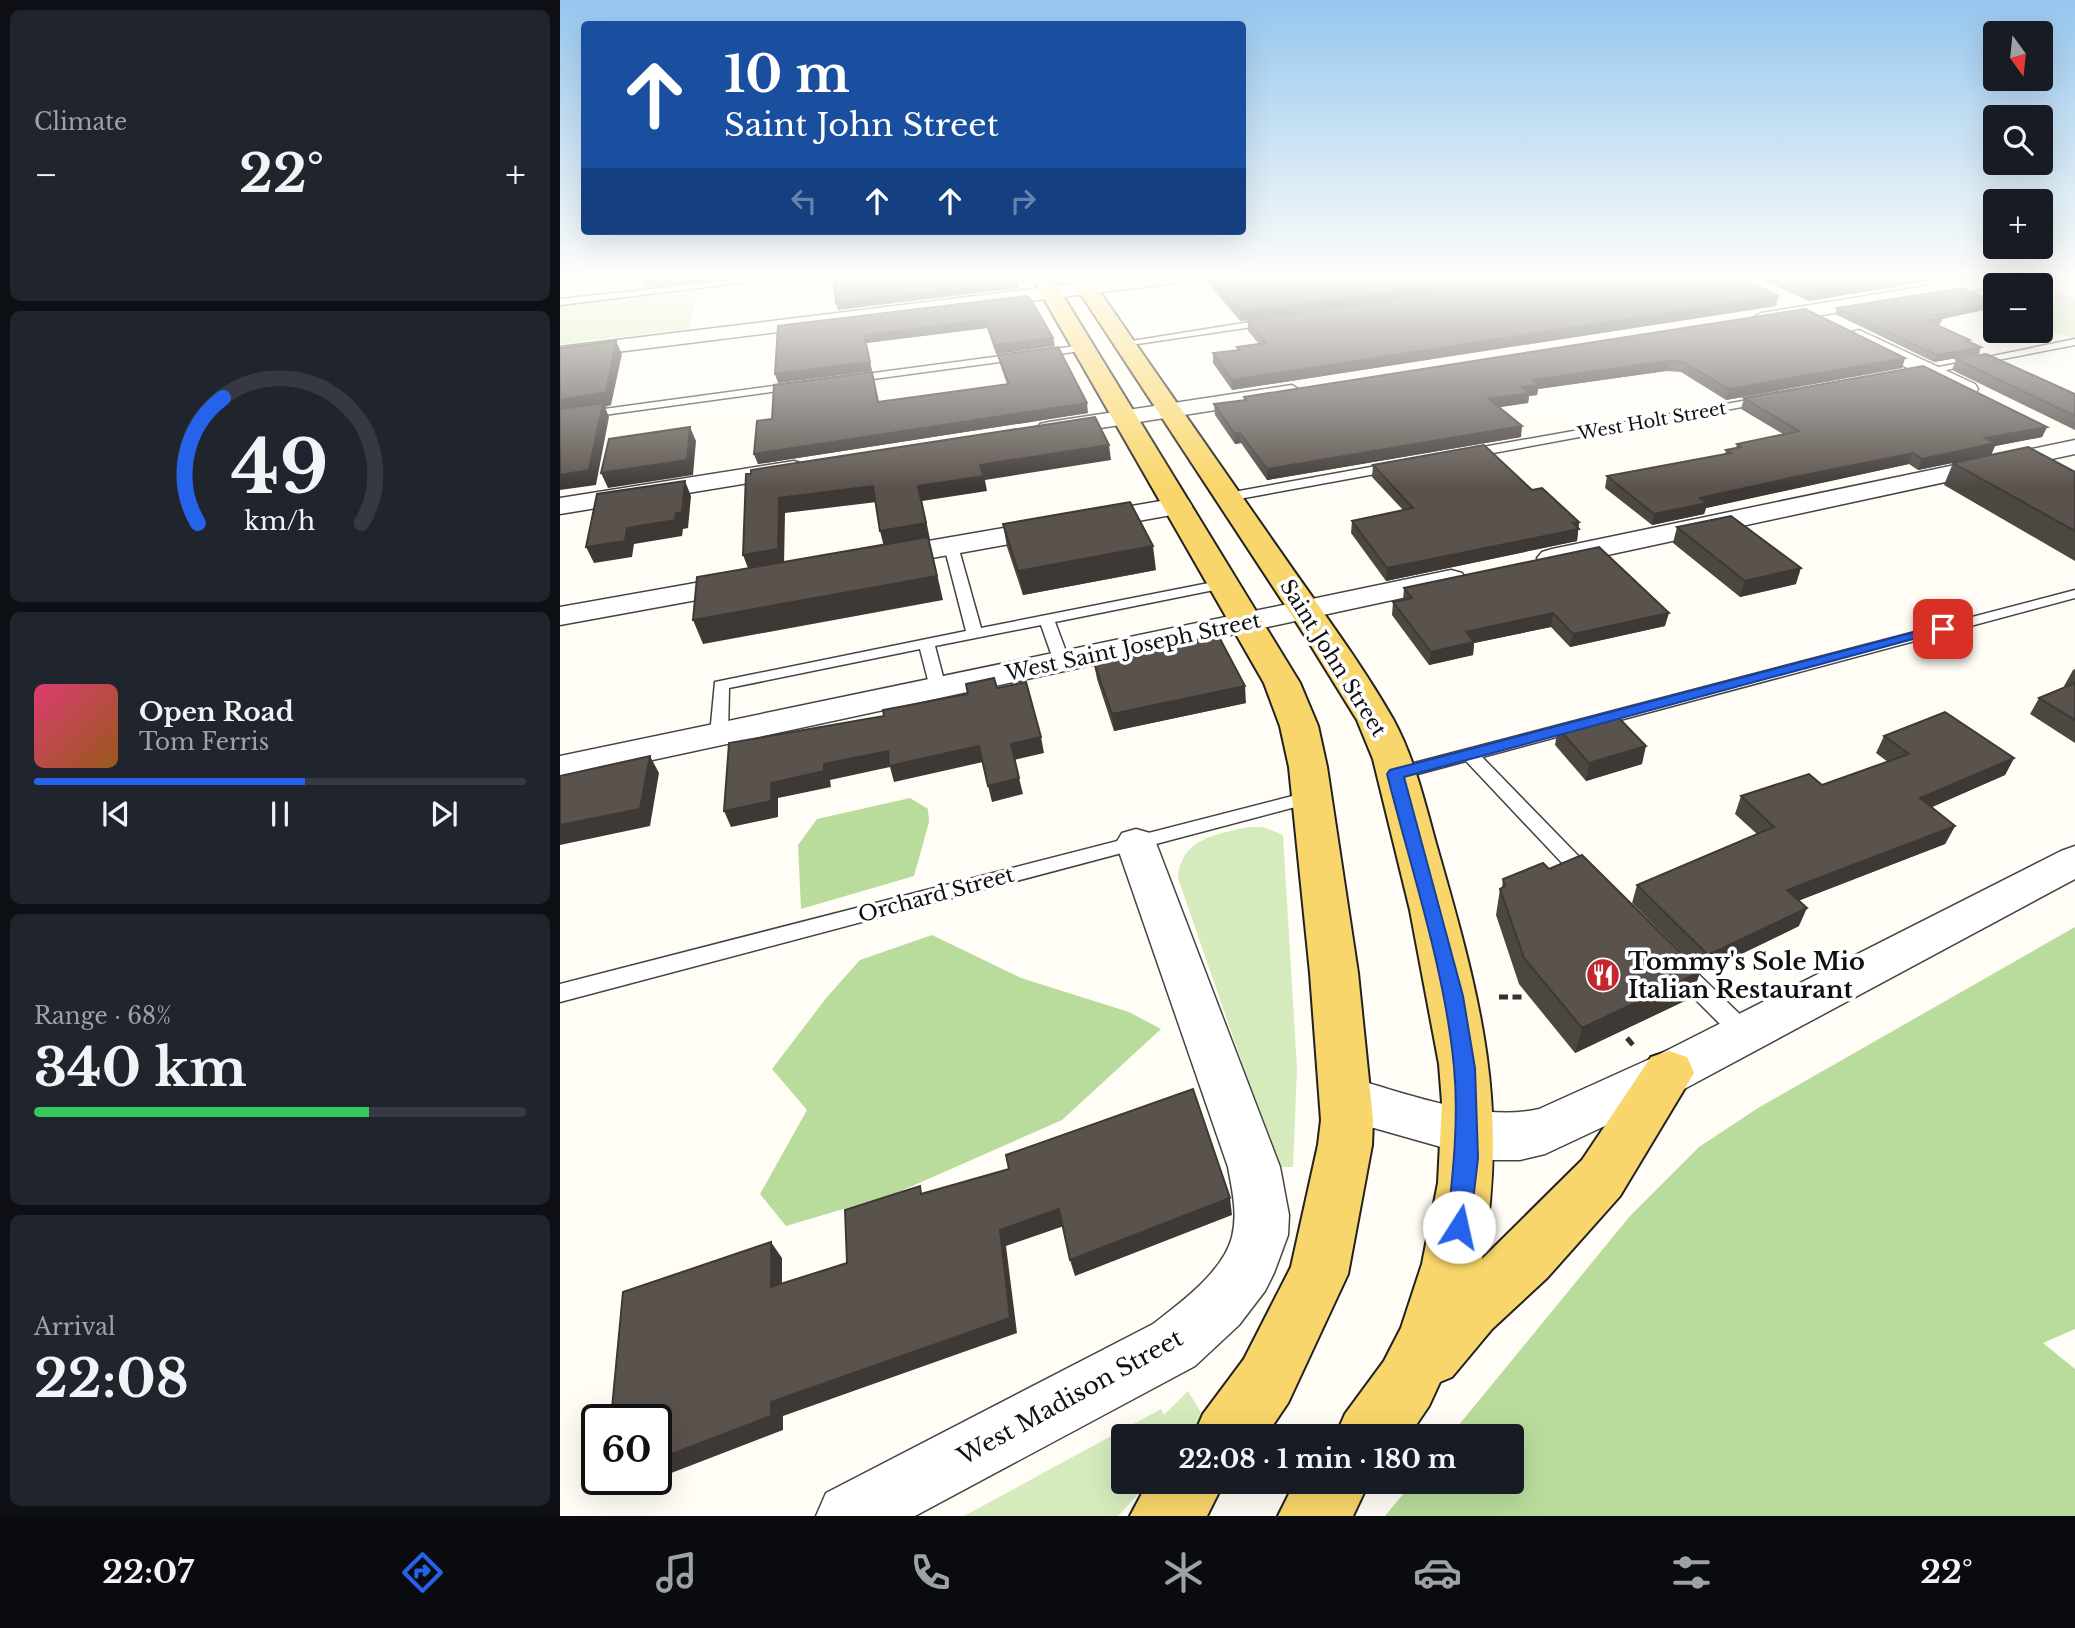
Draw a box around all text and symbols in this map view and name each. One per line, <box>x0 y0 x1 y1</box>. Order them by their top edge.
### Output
north arrow <box>1983 21 2053 91</box>
map controls <box>1983 21 2053 343</box>
text: 10 m <box>724 44 850 105</box>
icon: ahead <box>609 49 700 140</box>
text: Saint John Street <box>724 105 999 145</box>
button: search <box>1983 105 2053 175</box>
text: Climate <box>34 108 127 136</box>
text: 22° <box>239 142 324 206</box>
text: − <box>34 151 58 198</box>
text: + <box>505 151 526 198</box>
icon: left <box>785 182 823 220</box>
icon: ahead <box>858 182 896 220</box>
icon: ahead <box>931 182 969 220</box>
icon: right <box>1004 182 1042 220</box>
button: + <box>1983 189 2053 259</box>
button: − <box>1983 273 2053 343</box>
street label: West Holt Street <box>1575 397 1728 445</box>
text: 49 <box>231 422 329 513</box>
text: km/h <box>245 506 315 537</box>
street label: Saint John Street <box>1274 575 1392 741</box>
pin <box>1913 599 1973 659</box>
street label: West Saint Joseph Street <box>1002 607 1263 687</box>
icon: arrive <box>1924 610 1962 648</box>
text: Open Road <box>139 696 294 728</box>
text: Tom Ferris <box>139 728 269 756</box>
icon: previous <box>97 795 135 833</box>
icon: pause <box>261 795 299 833</box>
icon: next <box>425 795 463 833</box>
street label: Orchard Street <box>855 862 1017 928</box>
place label: Tommy's Sole Mio Italian Restaurant <box>1628 947 1865 1004</box>
restaurant icon: Tommy's Sole Mio Italian Restaurant <box>1584 956 1622 994</box>
text: Range · 68% <box>34 1002 171 1030</box>
text: 340 km <box>34 1036 247 1100</box>
position arrow <box>1422 1190 1496 1264</box>
text: Arrival <box>34 1313 115 1341</box>
street label: West Madison Street <box>951 1323 1188 1472</box>
text: 22:08 <box>34 1347 189 1411</box>
speed limit sign: 60 <box>581 1404 672 1495</box>
text: 22:08 · 1 min · 180 m <box>1178 1443 1457 1475</box>
icon: directions <box>398 1548 447 1597</box>
icon: music <box>652 1548 701 1597</box>
icon: phone <box>906 1548 955 1597</box>
icon: climate <box>1159 1548 1208 1597</box>
icon: car <box>1413 1548 1462 1597</box>
icon: filters <box>1667 1548 1716 1597</box>
text: 22:07 <box>102 1552 194 1592</box>
text: 22° <box>1920 1552 1973 1592</box>

